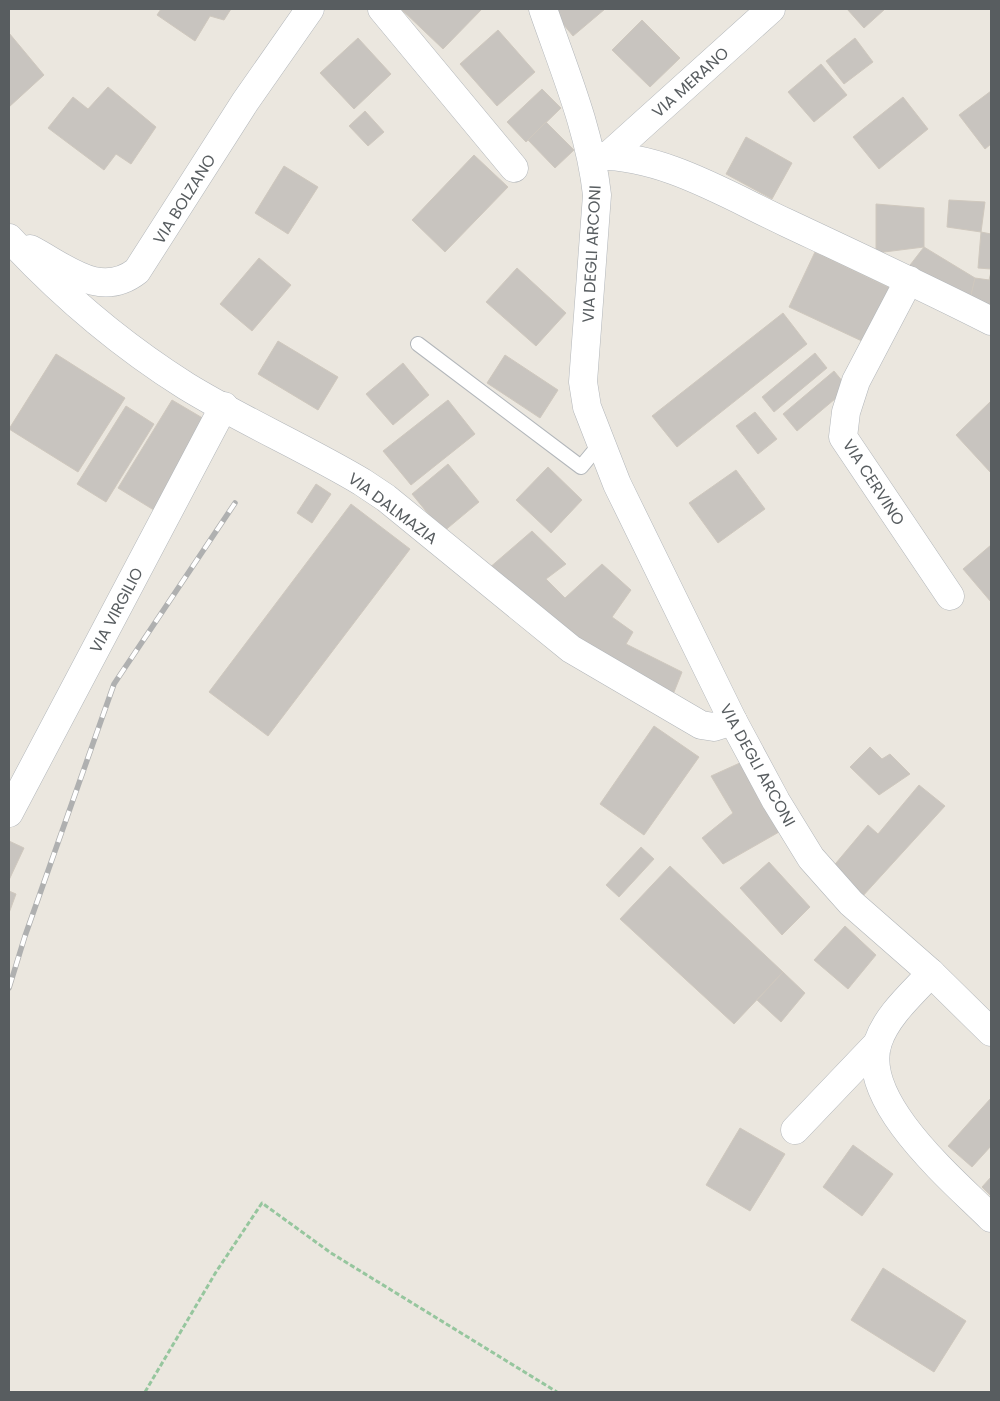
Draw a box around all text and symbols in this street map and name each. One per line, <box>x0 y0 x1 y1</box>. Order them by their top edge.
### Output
street label: VIA MERANO <box>647 42 734 123</box>
street label: VIA BOLZANO <box>148 150 221 249</box>
street label: VIA DEGLI ARCONI <box>576 185 607 323</box>
street label: VIA CERVINO <box>837 435 910 530</box>
street label: VIA DALMAZIA <box>343 467 442 550</box>
street label: VIA VIRGILIO <box>84 563 149 657</box>
street label: VIA DEGLI ARCONI <box>714 700 801 831</box>

